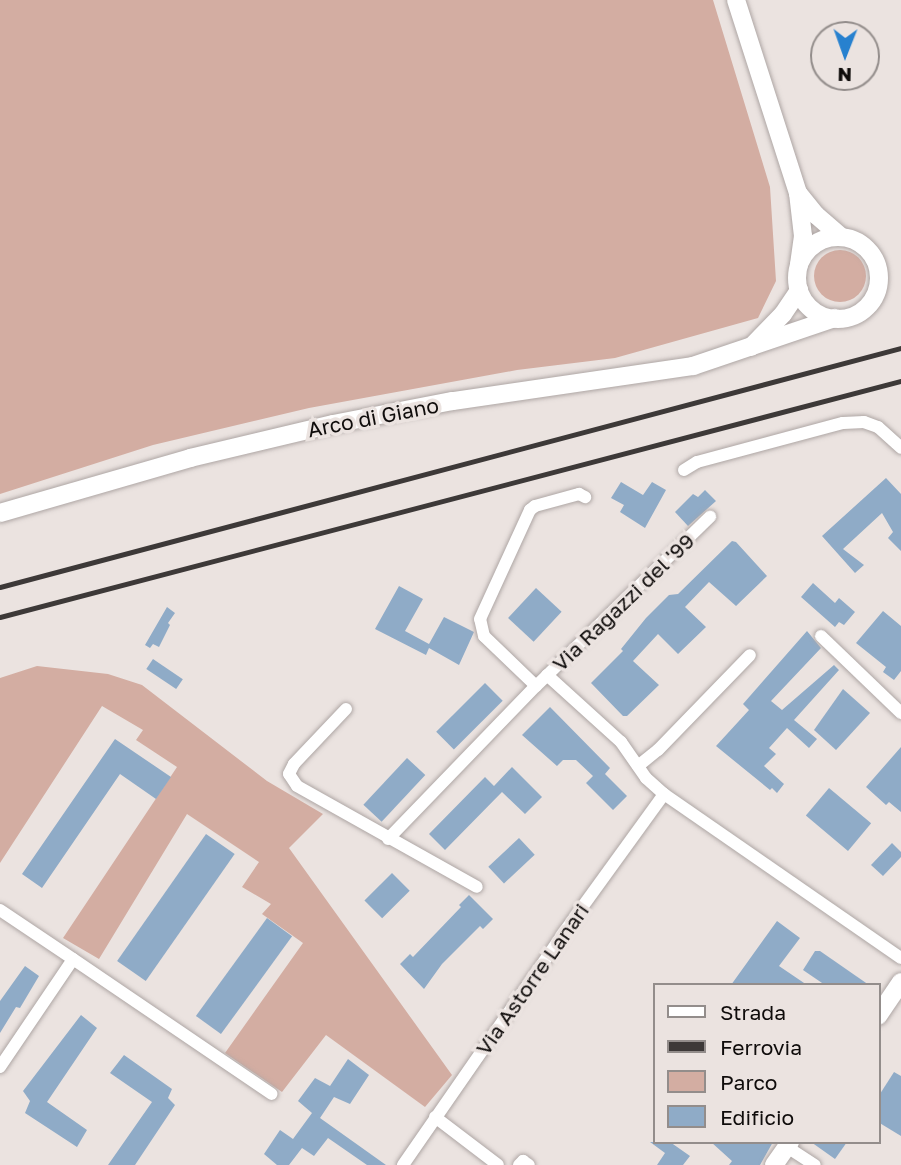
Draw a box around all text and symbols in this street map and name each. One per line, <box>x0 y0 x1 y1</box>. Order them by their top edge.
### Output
north arrow <box>810 21 880 91</box>
text: N <box>837 64 852 87</box>
street label: Arco di Giano <box>305 392 441 442</box>
street label: Via Ragazzi del '99 <box>547 528 699 676</box>
street label: Via Astorre Lanari <box>470 898 594 1060</box>
legend <box>652 983 880 1144</box>
text: Strada <box>720 999 786 1025</box>
text: Ferrovia <box>720 1034 802 1060</box>
text: Parco <box>720 1069 777 1095</box>
text: Edificio <box>720 1104 794 1130</box>

